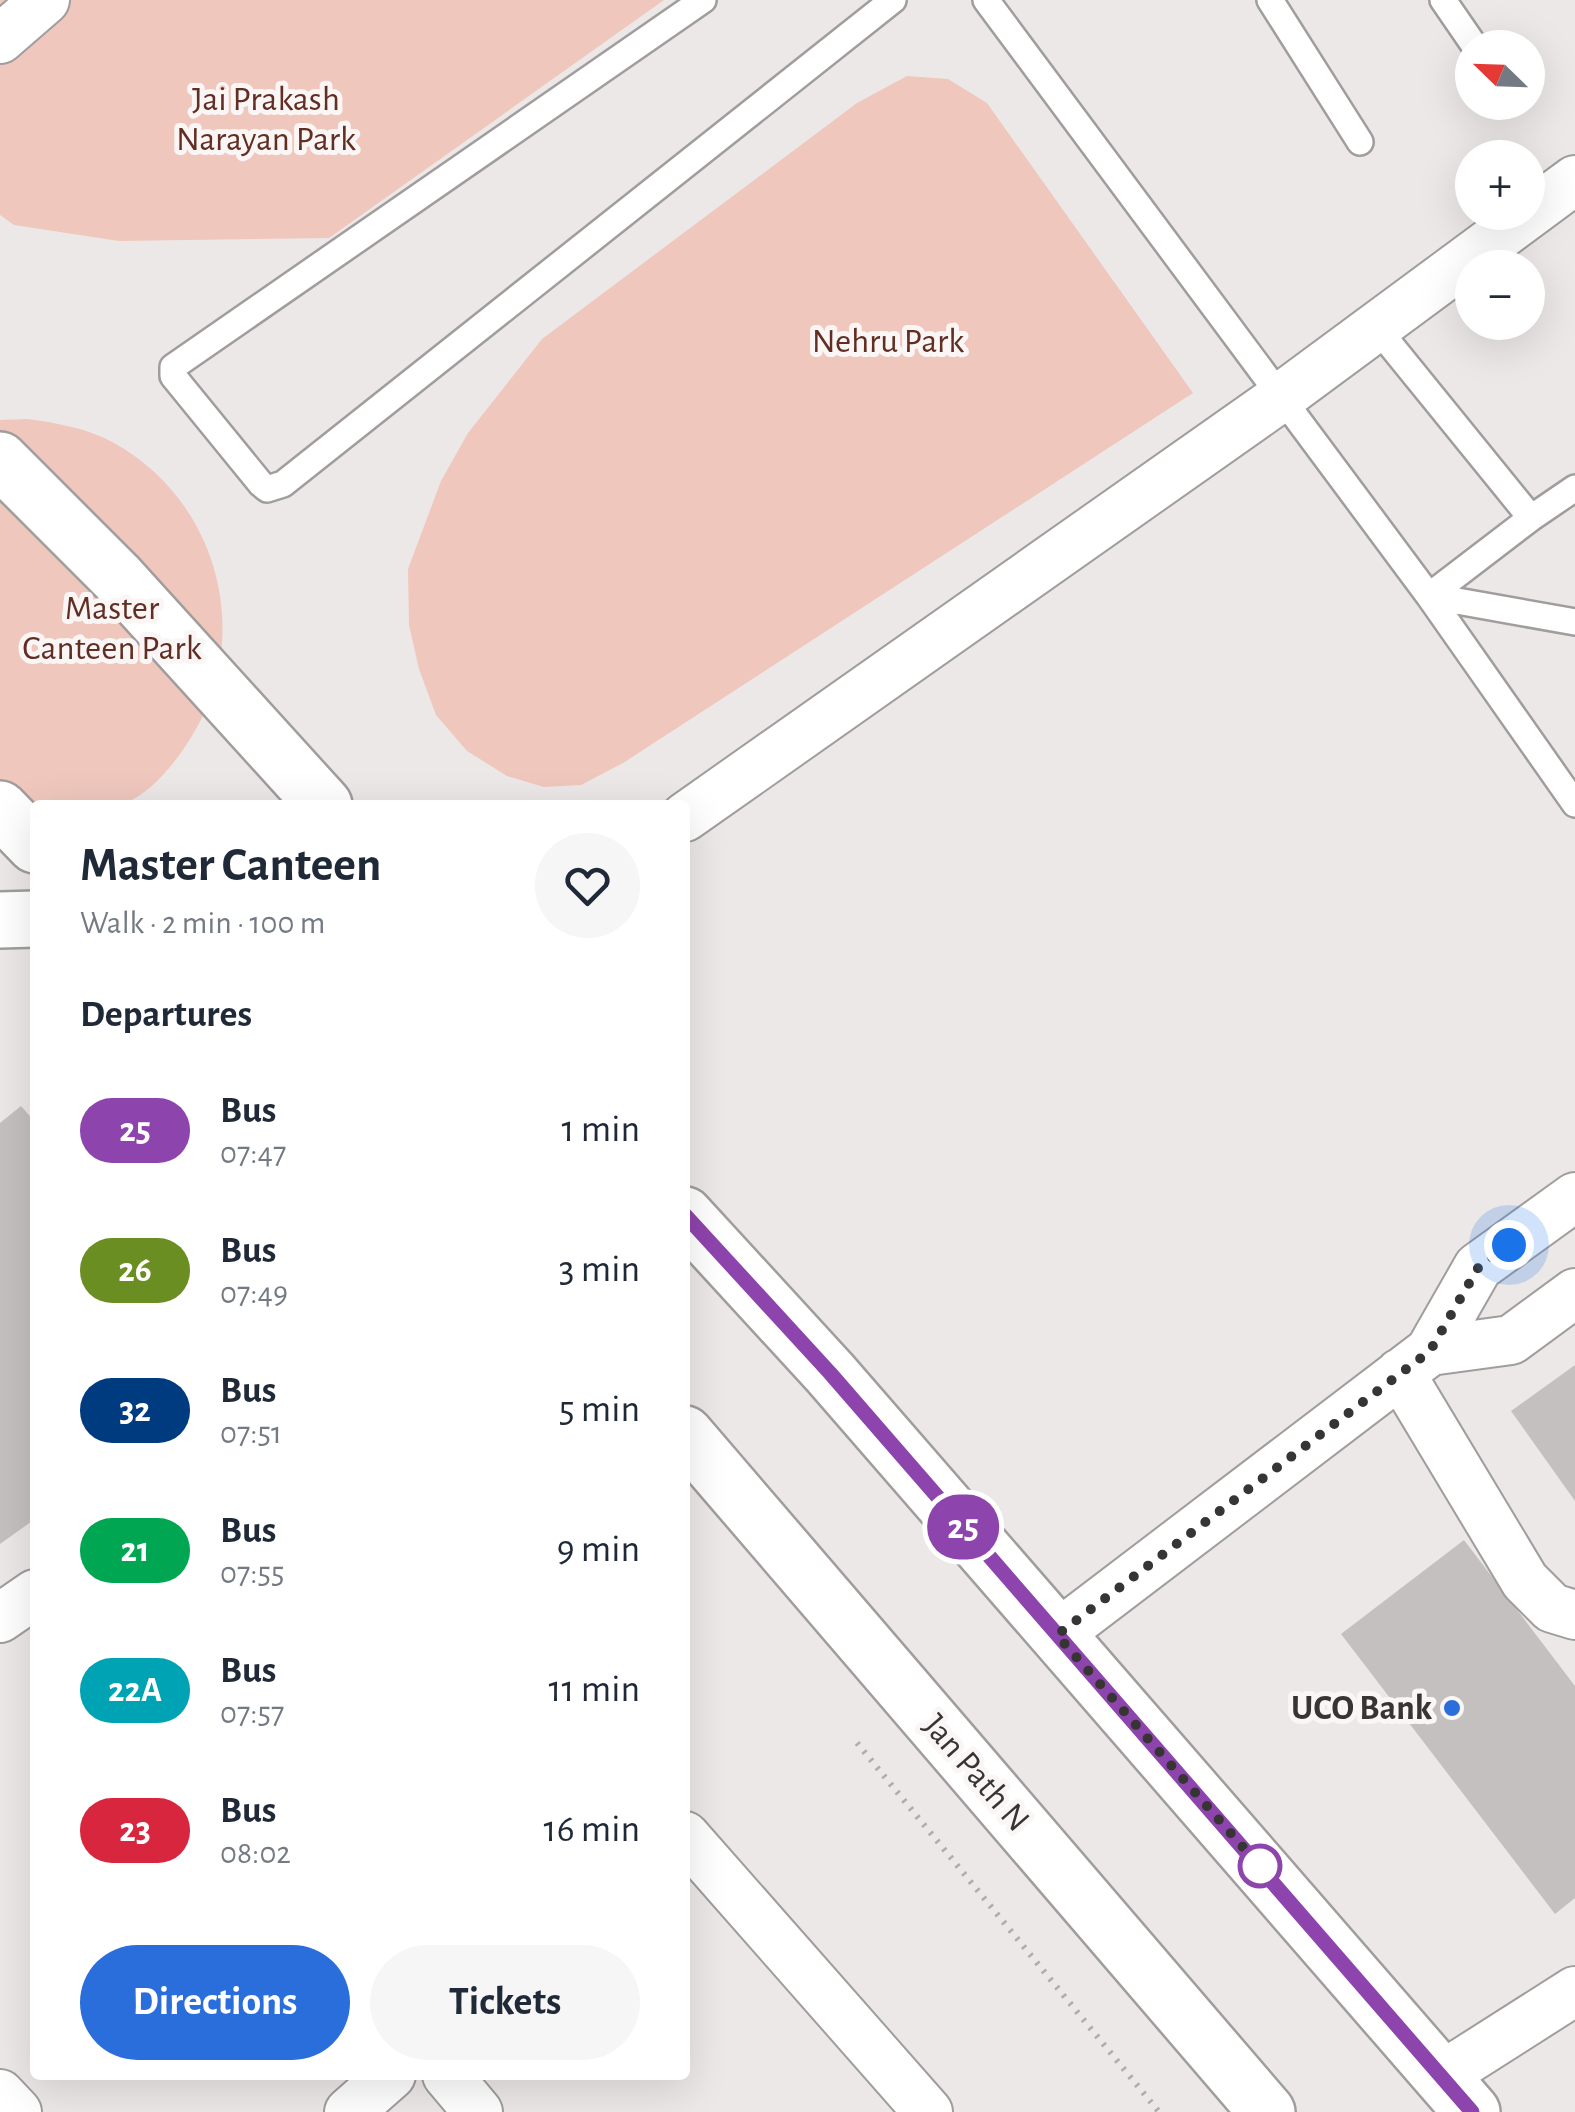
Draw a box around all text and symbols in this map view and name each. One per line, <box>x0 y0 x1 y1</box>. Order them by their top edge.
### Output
north arrow <box>1455 30 1545 120</box>
map controls <box>1455 30 1545 340</box>
park label: Jai Prakash Narayan Park <box>176 82 356 157</box>
button: + <box>1455 140 1545 230</box>
button: − <box>1455 250 1545 340</box>
park label: Nehru Park <box>812 324 964 359</box>
park label: Master Canteen Park <box>22 591 202 666</box>
button: heart <box>535 833 640 938</box>
text: Master Canteen <box>80 842 381 890</box>
text: Walk · 2 min · 100 m <box>80 907 325 939</box>
text: Departures <box>80 996 252 1034</box>
text: Bus <box>220 1092 276 1130</box>
text: 1 min <box>561 1111 640 1149</box>
text: 25 <box>119 1113 151 1148</box>
text: 07:47 <box>220 1137 286 1169</box>
your location <box>1484 1220 1534 1270</box>
text: Bus <box>220 1232 276 1270</box>
text: 3 min <box>559 1251 640 1289</box>
text: 26 <box>118 1253 152 1288</box>
text: 07:49 <box>220 1277 288 1309</box>
text: Bus <box>220 1372 276 1410</box>
text: 5 min <box>559 1391 640 1429</box>
text: 32 <box>119 1393 151 1428</box>
text: 07:51 <box>220 1417 282 1449</box>
line badge: 25 <box>918 1494 1008 1560</box>
text: 25 <box>947 1510 979 1545</box>
text: Bus <box>220 1512 276 1550</box>
text: 9 min <box>557 1531 640 1569</box>
text: 21 <box>120 1533 150 1568</box>
text: 07:55 <box>220 1557 284 1589</box>
text: Bus <box>220 1652 276 1690</box>
text: 11 min <box>548 1671 640 1709</box>
text: 22A <box>108 1673 162 1708</box>
place label: UCO Bank <box>1291 1691 1433 1726</box>
text: 07:57 <box>220 1697 284 1729</box>
marker: UCO Bank <box>1441 1697 1463 1719</box>
street label: Jan Path N <box>916 1708 1036 1838</box>
text: Bus <box>220 1792 276 1830</box>
text: 16 min <box>544 1811 640 1849</box>
text: 23 <box>119 1813 151 1848</box>
text: 08:02 <box>220 1837 291 1869</box>
unlabelled marker <box>1239 1845 1281 1887</box>
button: Directions <box>80 1945 350 2060</box>
button: Tickets <box>370 1945 640 2060</box>

